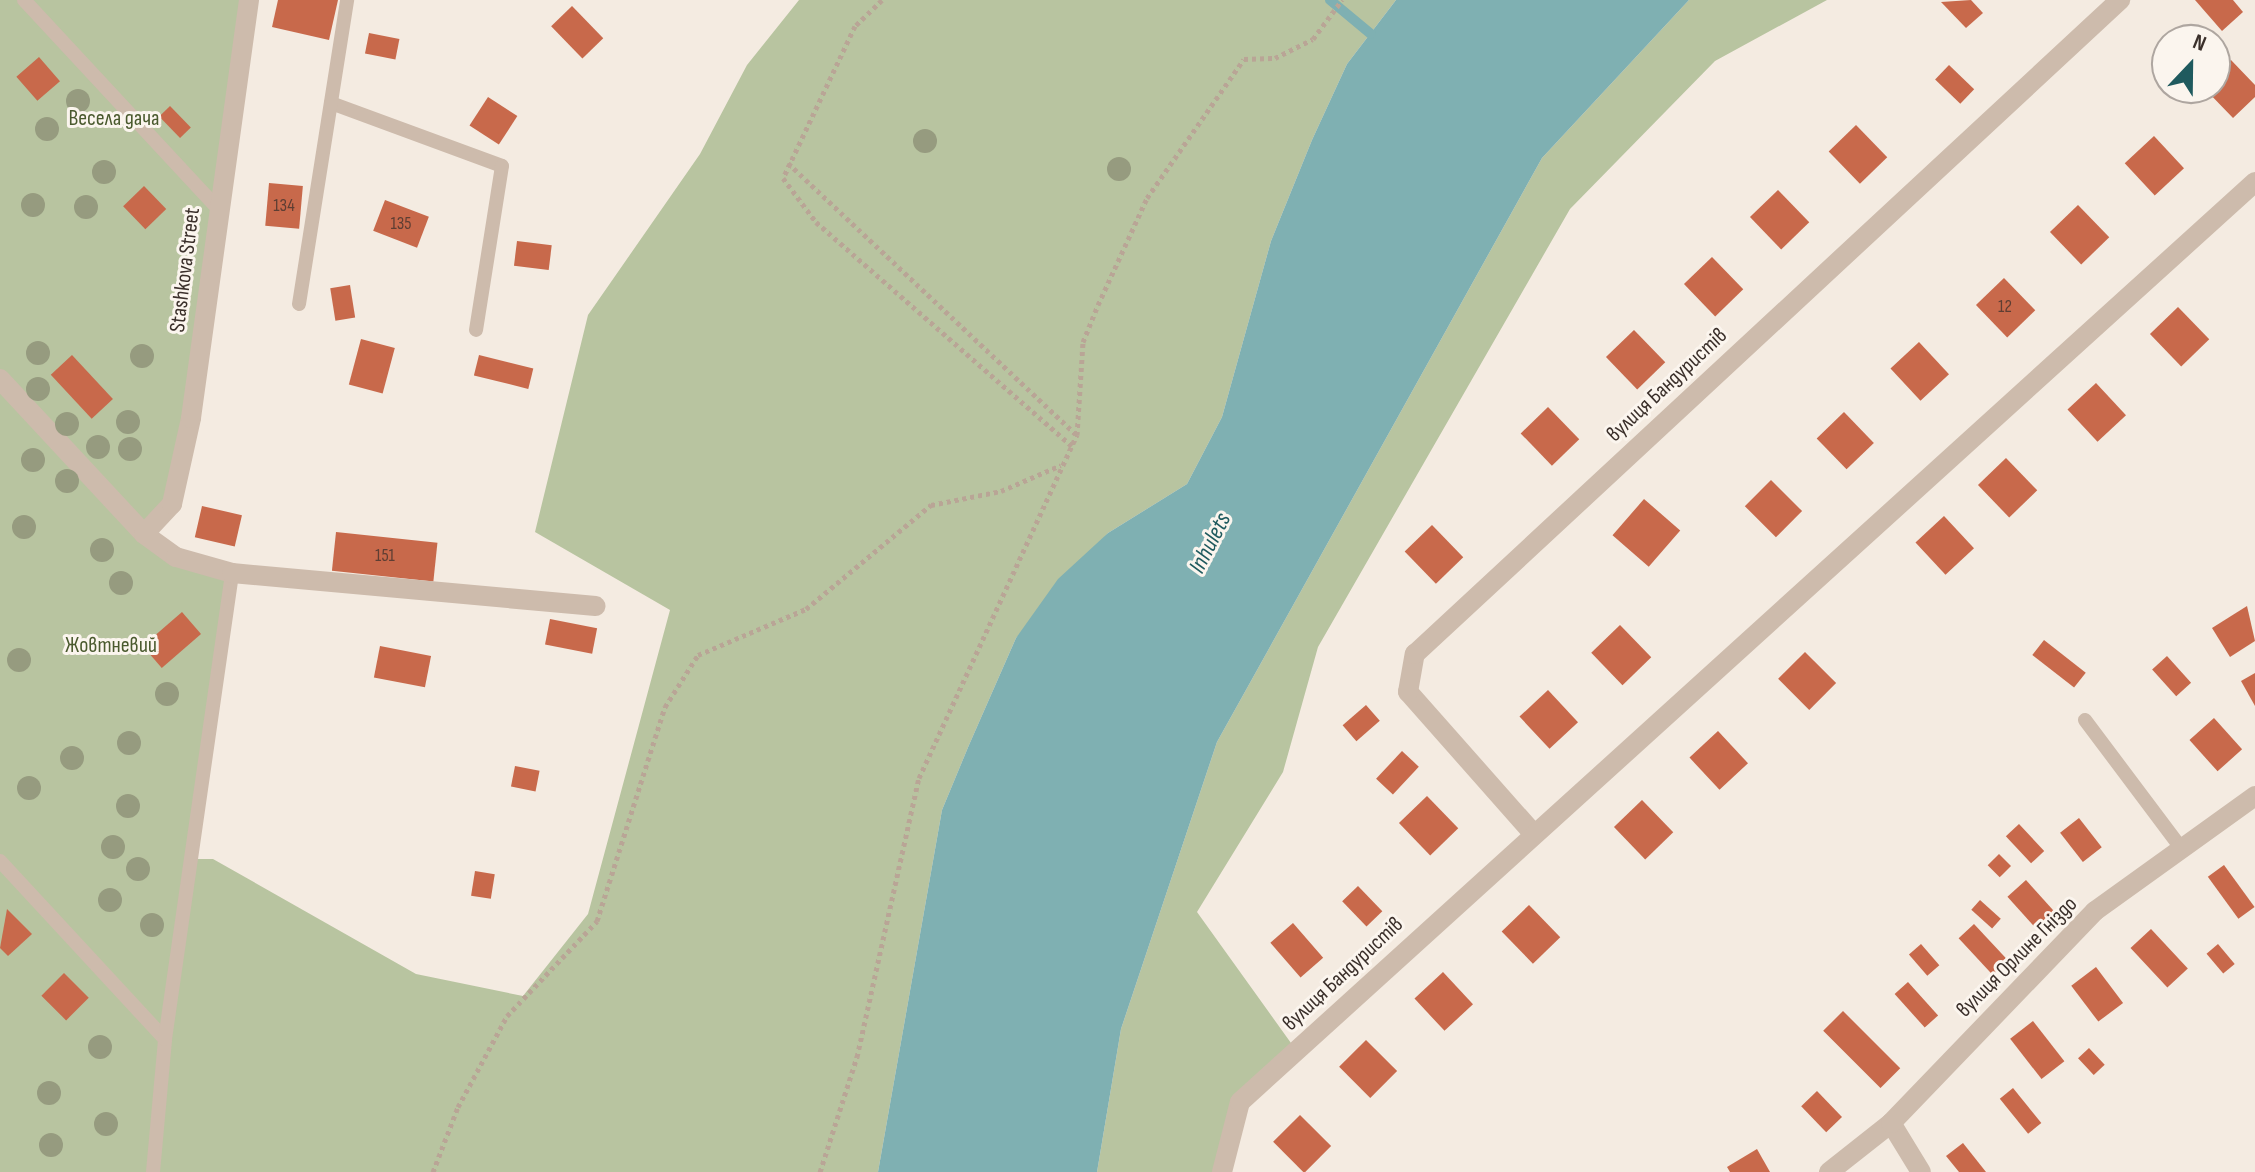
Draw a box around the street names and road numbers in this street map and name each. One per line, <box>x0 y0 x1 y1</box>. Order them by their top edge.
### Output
street label: Stashkova Street <box>164 206 206 334</box>
street label: вулиця Бандуристів <box>1601 323 1733 447</box>
street label: вулиця Орлине Гніздо <box>1951 891 2083 1023</box>
street label: вулиця Бандуристів <box>1277 912 1409 1036</box>

